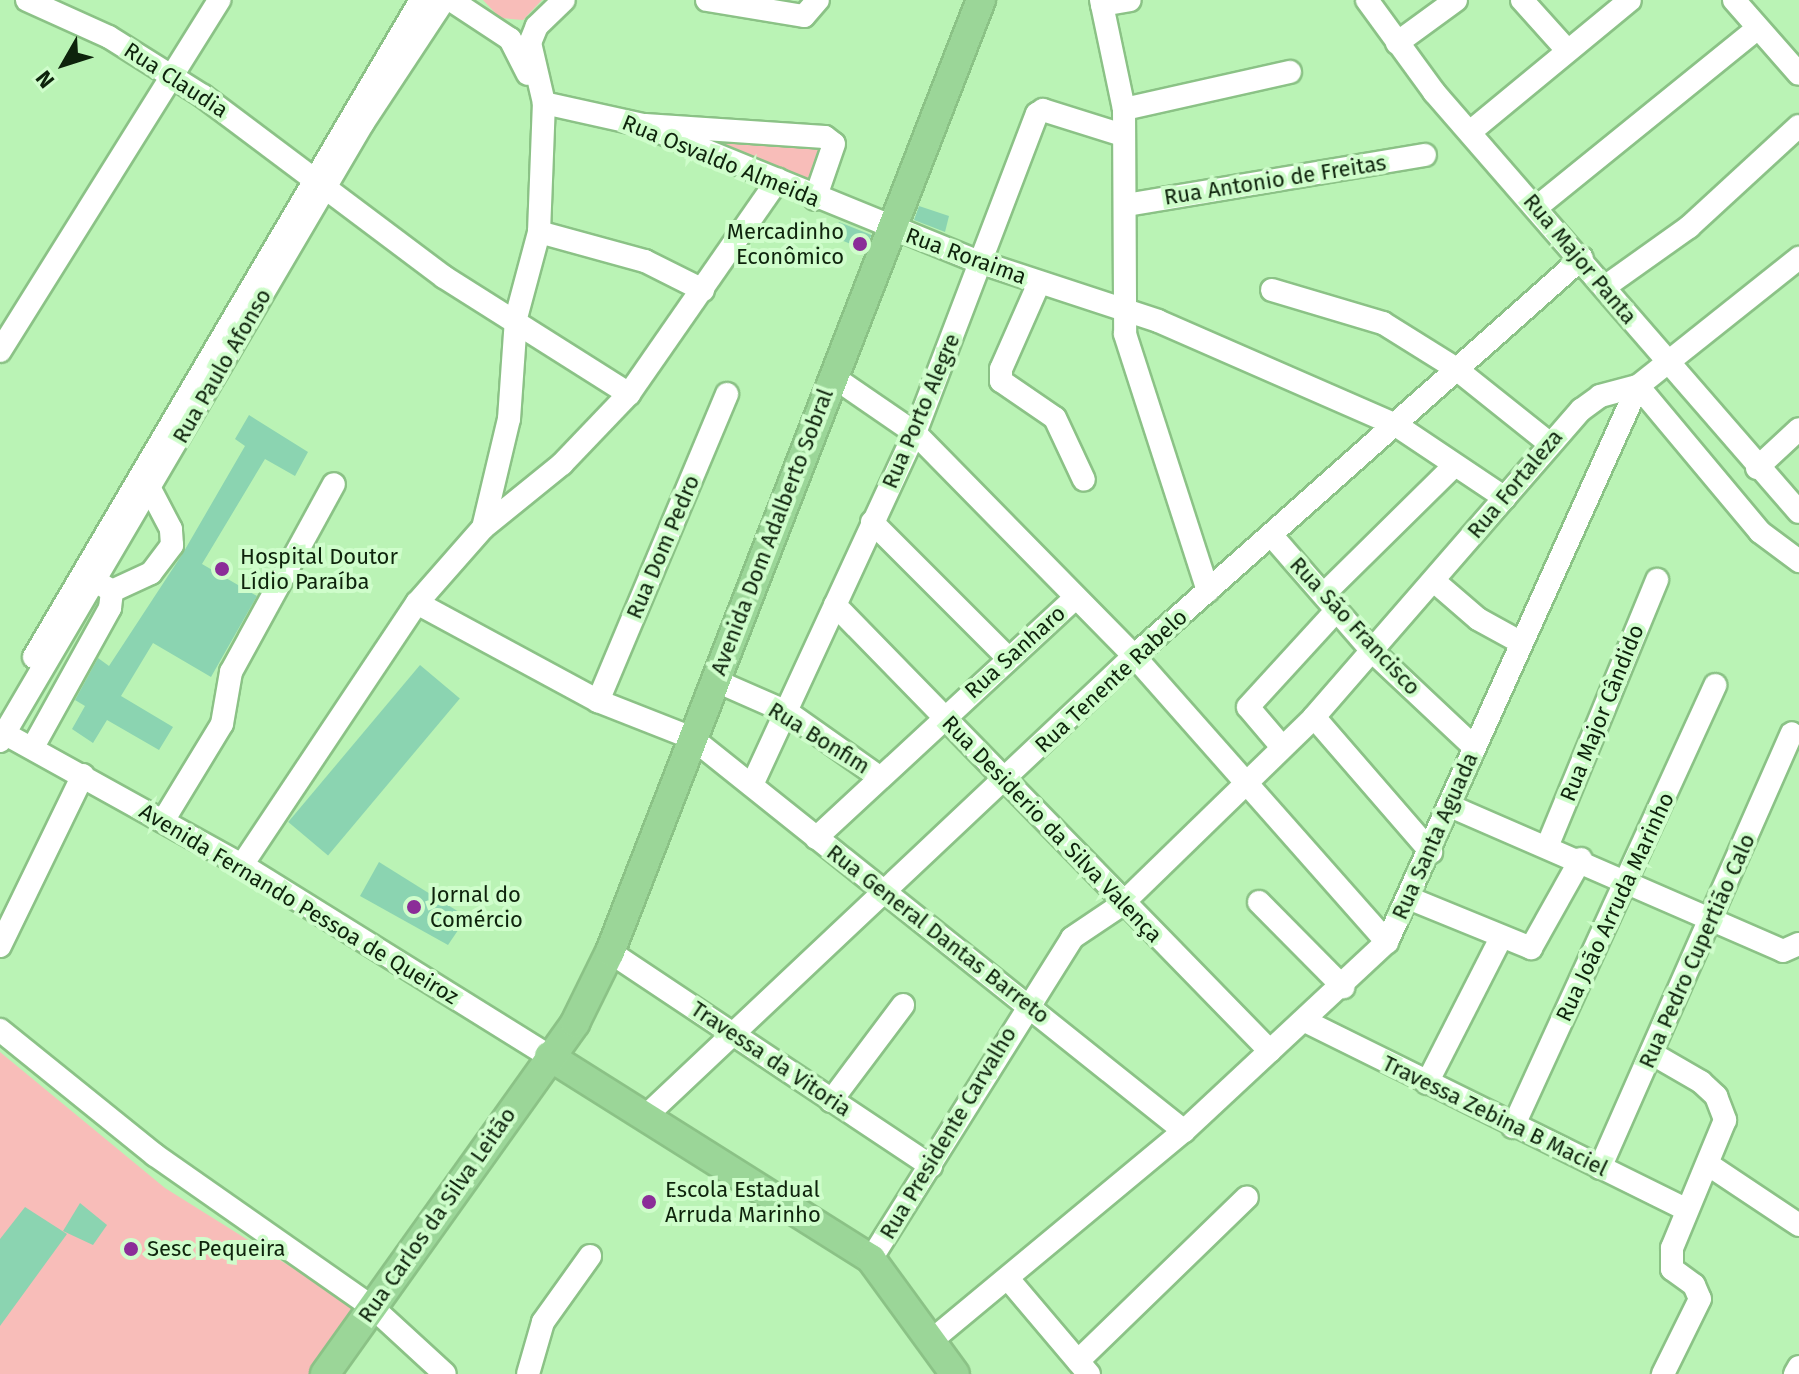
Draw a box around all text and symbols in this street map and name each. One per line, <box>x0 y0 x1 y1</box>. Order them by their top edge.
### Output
north arrow <box>24 24 104 104</box>
street label: Rua Claudia <box>119 37 233 123</box>
text: N <box>30 65 60 94</box>
street label: Rua Osvaldo Almeida <box>618 109 824 213</box>
street label: Rua Antonio de Freitas <box>1162 149 1388 211</box>
street label: Rua Major Panta <box>1518 188 1642 330</box>
place label: Mercadinho Econômico <box>727 218 844 270</box>
street label: Rua Roraima <box>902 222 1030 290</box>
marker: Mercadinho Econômico <box>851 235 869 253</box>
street label: Rua Paulo Afonso <box>167 284 277 448</box>
street label: Rua Porto Alegre <box>876 330 966 492</box>
street label: Avenida Dom Adalberto Sobral <box>705 385 839 679</box>
street label: Rua Fortaleza <box>1462 424 1568 544</box>
street label: Rua Dom Pedro <box>621 471 705 623</box>
place label: Hospital Doutor Lídio Paraíba <box>240 543 398 594</box>
street label: Rua São Francisco <box>1284 552 1426 700</box>
marker: Hospital Doutor Lídio Paraíba <box>211 558 233 580</box>
street label: Rua Sanharo <box>959 600 1071 704</box>
street label: Rua Tenente Rabelo <box>1029 604 1193 758</box>
street label: Rua Major Cândido <box>1554 621 1650 805</box>
street label: Rua Bonfim <box>763 696 875 780</box>
street label: Rua Desiderio da Silva Valença <box>936 710 1168 948</box>
street label: Rua Santa Aguada <box>1386 748 1484 924</box>
street label: Rua João Arruda Marinho <box>1550 788 1680 1026</box>
street label: Avenida Fernando Pessoa de Queiroz <box>135 798 463 1010</box>
street label: Rua Pedro Cupertião Calo <box>1633 830 1761 1072</box>
street label: Rua General Dantas Barreto <box>822 839 1054 1029</box>
place label: Jornal do Comércio <box>430 881 523 932</box>
marker: Jornal do Comércio <box>405 898 423 916</box>
street label: Travessa da Vitoria <box>686 996 856 1122</box>
street label: Rua Presidente Carvalho <box>874 1022 1022 1244</box>
street label: Travessa Zebina B Maciel <box>1378 1050 1612 1182</box>
street label: Rua Carlos da Silva Leitão <box>353 1102 521 1328</box>
place label: Escola Estadual Arruda Marinho <box>665 1176 821 1228</box>
marker: Escola Estadual Arruda Marinho <box>640 1193 658 1211</box>
place label: Sesc Pequeira <box>147 1236 286 1262</box>
marker: Sesc Pequeira <box>122 1240 140 1258</box>

